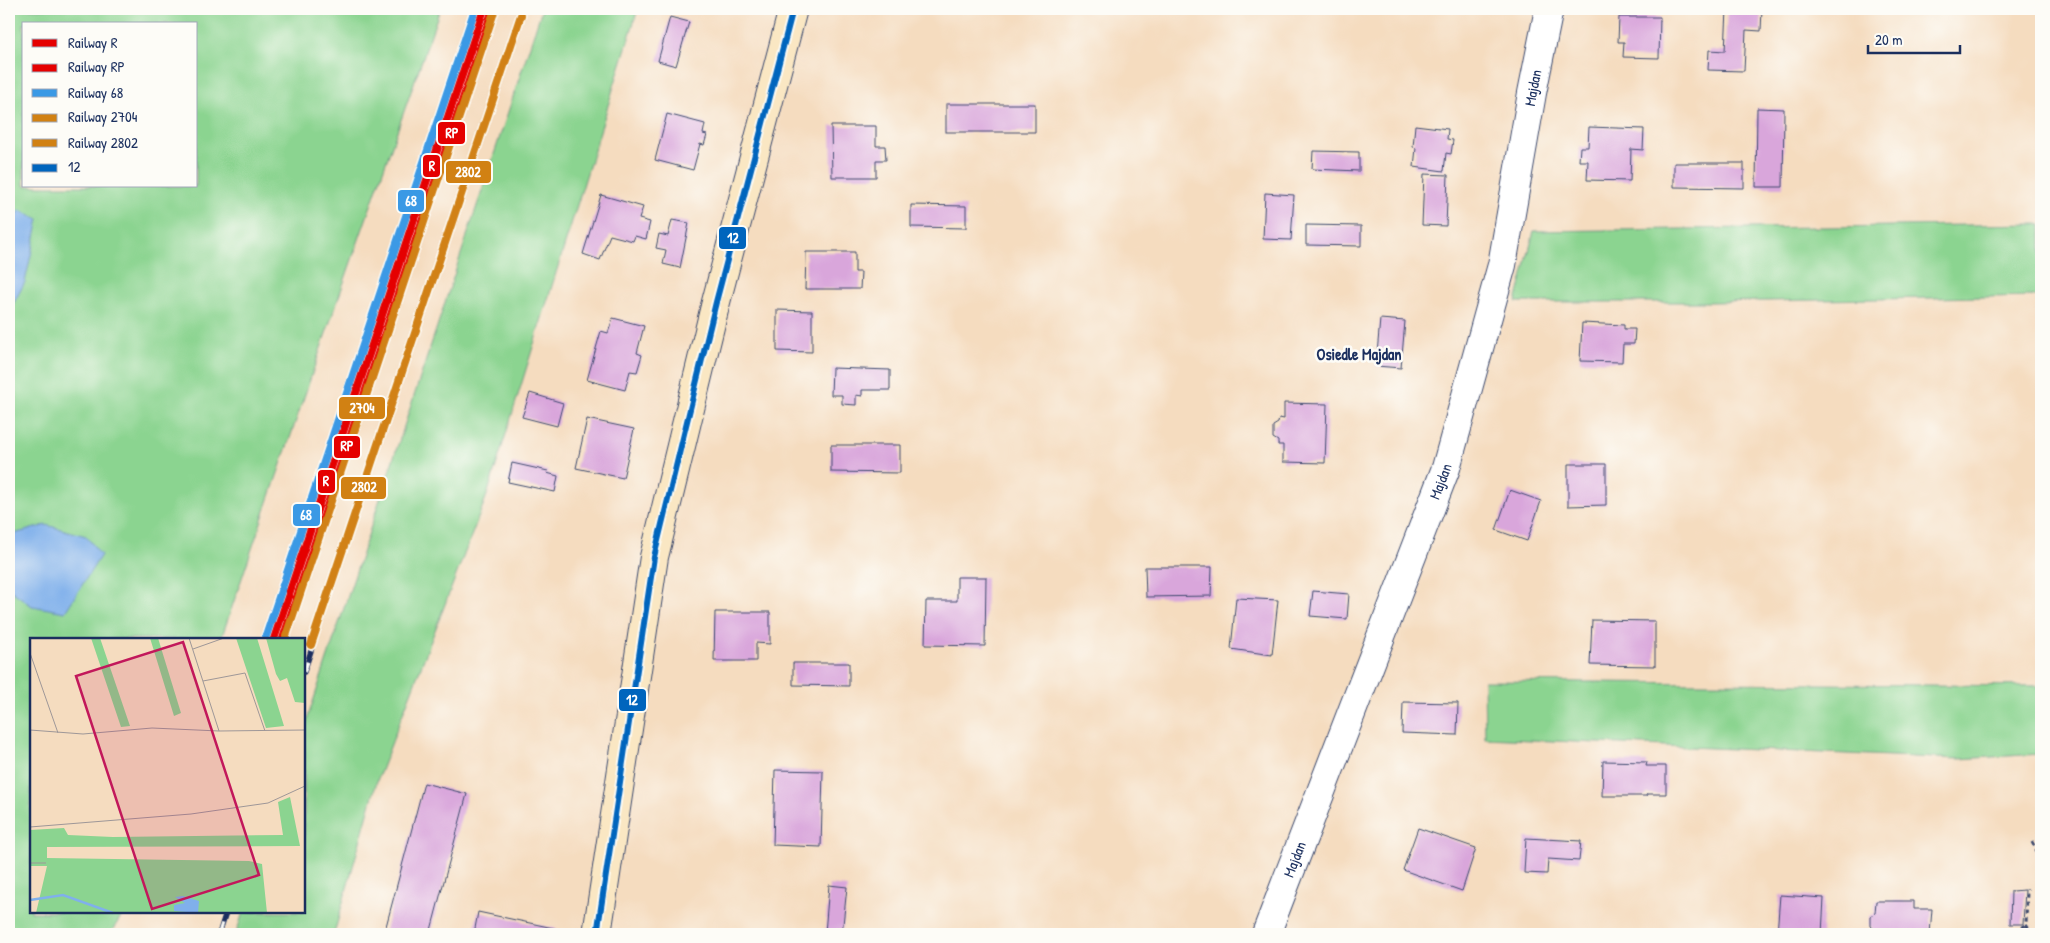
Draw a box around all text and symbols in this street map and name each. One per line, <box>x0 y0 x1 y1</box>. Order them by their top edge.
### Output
legend <box>22 22 198 188</box>
scale bar <box>1868 22 1960 54</box>
text: 20 m <box>1875 29 1902 50</box>
text: Railway R <box>68 32 118 53</box>
text: Railway RP <box>68 56 125 77</box>
street label: Majdan <box>1519 67 1547 108</box>
text: Railway 68 <box>68 82 123 103</box>
text: Railway 2704 <box>68 106 138 127</box>
line badge: RP <box>437 121 466 145</box>
text: RP <box>445 123 459 142</box>
text: Railway 2802 <box>68 132 138 153</box>
line badge: R <box>422 154 441 178</box>
text: 12 <box>68 156 80 177</box>
text: R <box>429 156 436 175</box>
line badge: 2802 <box>445 160 492 184</box>
text: 2802 <box>455 162 481 181</box>
line badge: 68 <box>397 189 425 213</box>
text: 68 <box>405 191 417 210</box>
line badge: 12 <box>718 226 747 250</box>
text: 12 <box>727 228 739 247</box>
district label: Osiedle Majdan <box>1317 343 1401 365</box>
line badge: 2704 <box>338 396 386 420</box>
text: 2704 <box>349 398 375 417</box>
line badge: RP <box>333 435 361 459</box>
text: RP <box>340 436 354 455</box>
street label: Majdan <box>1424 461 1457 502</box>
line badge: R <box>317 469 336 494</box>
text: R <box>323 471 330 490</box>
line badge: 2802 <box>340 476 387 500</box>
text: 2802 <box>351 477 377 496</box>
line badge: 68 <box>292 503 321 527</box>
text: 68 <box>300 505 312 524</box>
inset map <box>30 638 305 913</box>
line badge: 12 <box>618 688 647 712</box>
text: 12 <box>626 690 638 709</box>
street label: Majdan <box>1278 838 1311 880</box>

